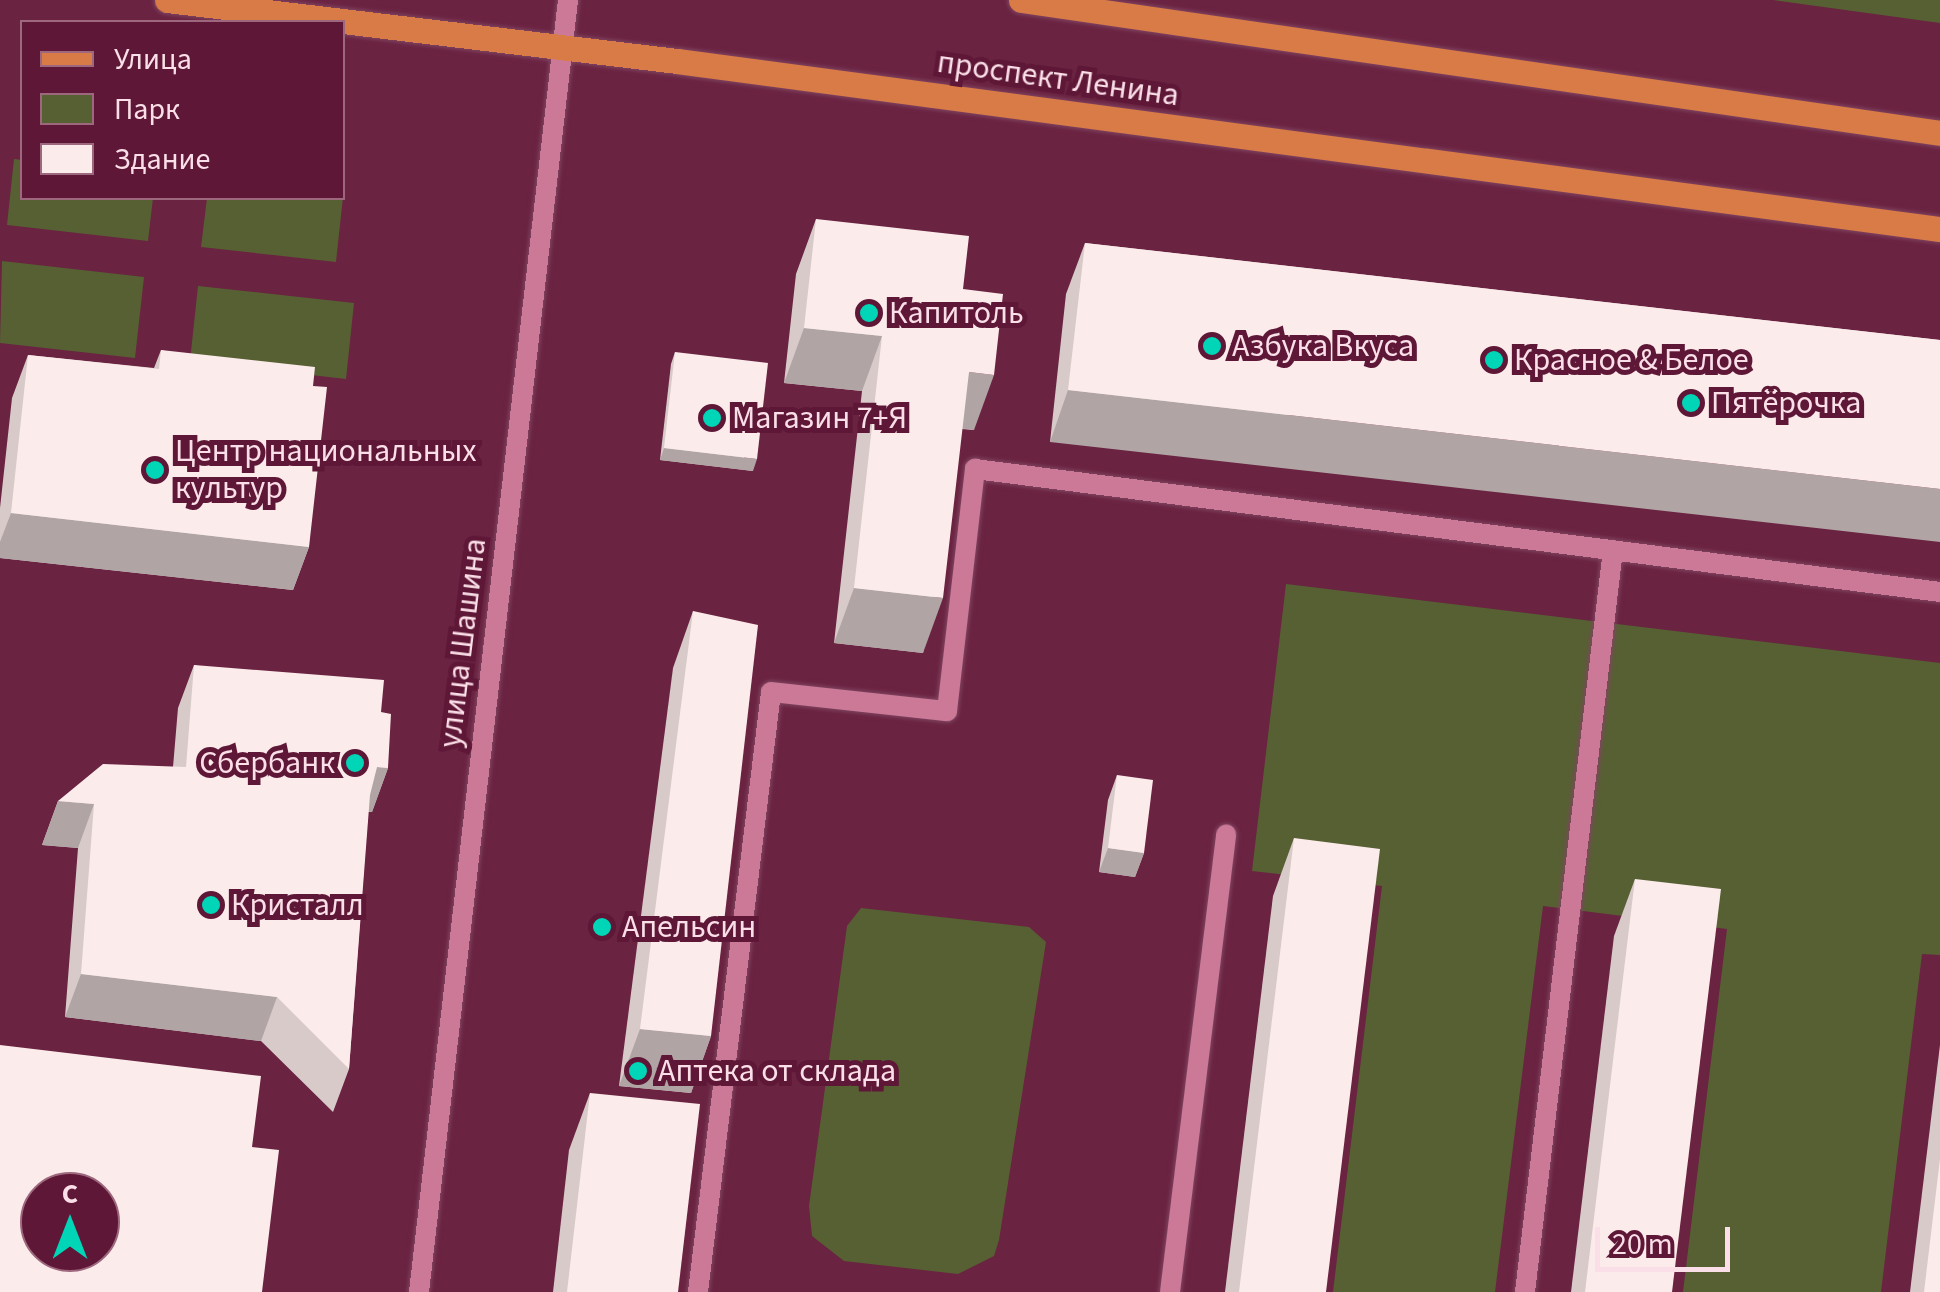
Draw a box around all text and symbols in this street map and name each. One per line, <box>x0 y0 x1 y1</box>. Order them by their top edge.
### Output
legend <box>20 20 345 200</box>
text: Улица <box>114 38 192 81</box>
street label: проспект Ленина <box>935 43 1181 115</box>
text: Парк <box>114 88 180 131</box>
text: Здание <box>114 138 210 181</box>
place label: Капитоль <box>889 294 1024 332</box>
marker: Капитоль <box>858 302 880 324</box>
place label: Азбука Вкуса <box>1232 327 1414 365</box>
marker: Азбука Вкуса <box>1201 335 1223 357</box>
place label: Красное & Белое <box>1514 341 1749 379</box>
marker: Красное & Белое <box>1483 349 1505 371</box>
place label: Пятёрочка <box>1711 384 1861 422</box>
marker: Пятёрочка <box>1680 392 1702 414</box>
place label: Магазин 7+Я <box>732 399 907 437</box>
marker: Магазин 7+Я <box>701 407 723 429</box>
place label: Центр национальных культур <box>175 433 477 508</box>
marker: Центр национальных культур <box>144 459 166 481</box>
street label: улица Шашина <box>431 536 495 750</box>
place label: Сбербанк <box>199 744 335 782</box>
marker: Сбербанк <box>344 752 366 774</box>
place label: Кристалл <box>231 886 364 924</box>
marker: Кристалл <box>200 894 222 916</box>
place label: Апельсин <box>622 908 756 946</box>
marker: Апельсин <box>591 916 613 938</box>
place label: Аптека от склада <box>658 1052 896 1090</box>
marker: Аптека от склада <box>627 1060 649 1082</box>
north arrow <box>20 1172 120 1272</box>
text: С <box>62 1174 78 1214</box>
scale bar <box>1600 1207 1735 1269</box>
text: 20 m <box>1612 1223 1673 1266</box>

